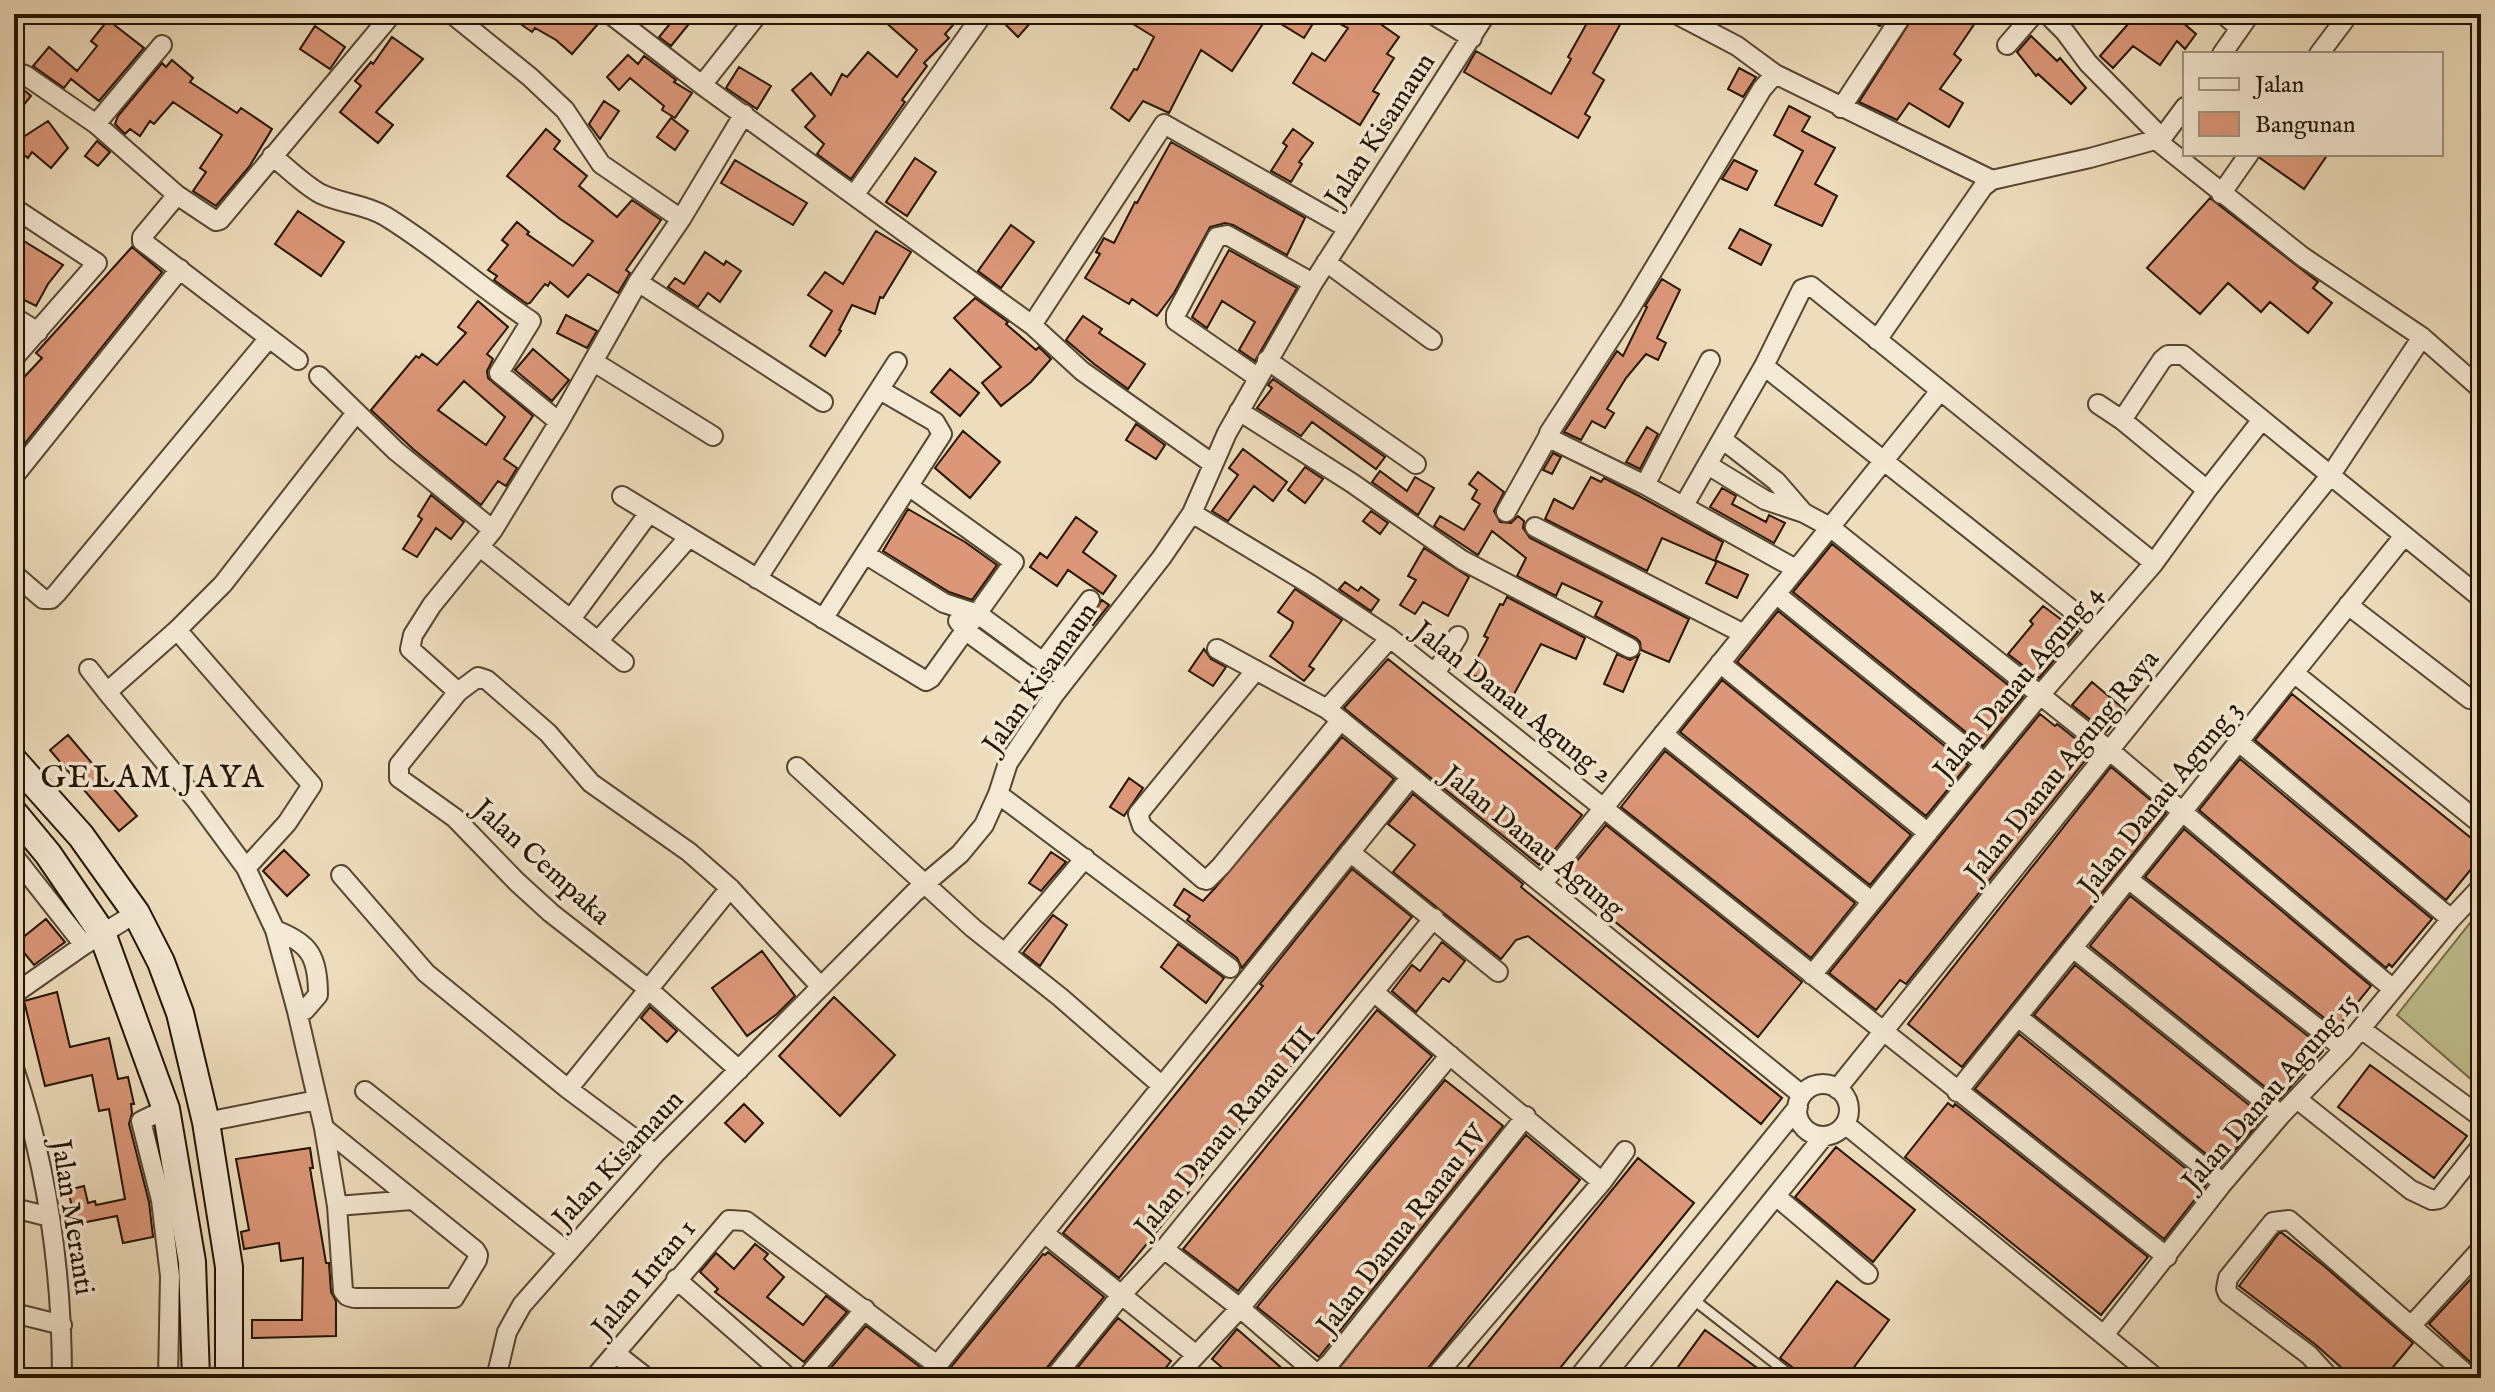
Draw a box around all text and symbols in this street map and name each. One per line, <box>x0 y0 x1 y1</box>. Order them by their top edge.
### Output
street label: Jalan Kisamaun <box>1317 47 1444 216</box>
legend <box>2183 52 2443 156</box>
text: Jalan <box>2252 70 2304 101</box>
text: Bangunan <box>2255 110 2356 141</box>
street label: Jalan Danau Agung 4 <box>1925 578 2111 790</box>
street label: Jalan Kisamaun <box>974 596 1106 763</box>
street label: Jalan Danau Agung 2 <box>1403 612 1619 792</box>
street label: Jalan Danau Agung Raya <box>1956 642 2168 892</box>
street label: Jalan Danau Agung 3 <box>2070 694 2250 906</box>
street label: Jalan Danau Agung <box>1432 757 1631 928</box>
district label: GELAM JAYA <box>40 758 266 799</box>
street label: Jalan Cempaka <box>463 790 618 934</box>
street label: Jalan Danau Agung 15 <box>2173 986 2367 1201</box>
street label: Jalan Danau Ranau III <box>1126 1021 1324 1247</box>
street label: Jalan Kisamaun <box>544 1083 692 1238</box>
street label: Jalan Danua Ranau IV <box>1308 1117 1497 1345</box>
street label: Jalan Meranti <box>42 1134 101 1298</box>
street label: Jalan Intan 1 <box>583 1212 704 1347</box>

